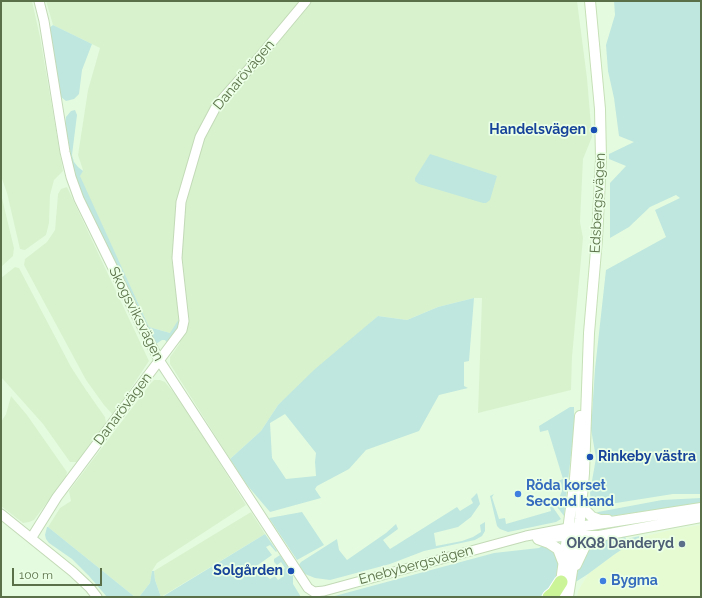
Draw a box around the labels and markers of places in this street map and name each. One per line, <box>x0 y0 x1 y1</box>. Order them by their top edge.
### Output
place label: Handelsvägen <box>489 122 586 138</box>
marker: Handelsvägen <box>589 125 599 135</box>
place label: Rinkeby västra <box>598 449 696 465</box>
marker: Rinkeby västra <box>585 452 595 462</box>
place label: Röda korset Second hand <box>526 478 614 510</box>
marker: Röda korset Second hand <box>513 489 523 499</box>
place label: OKQ8 Danderyd <box>566 536 674 552</box>
marker: OKQ8 Danderyd <box>677 539 687 549</box>
place label: Solgården <box>213 563 283 579</box>
marker: Solgården <box>286 566 296 576</box>
place label: Bygma <box>611 573 658 589</box>
marker: Bygma <box>598 576 608 586</box>

